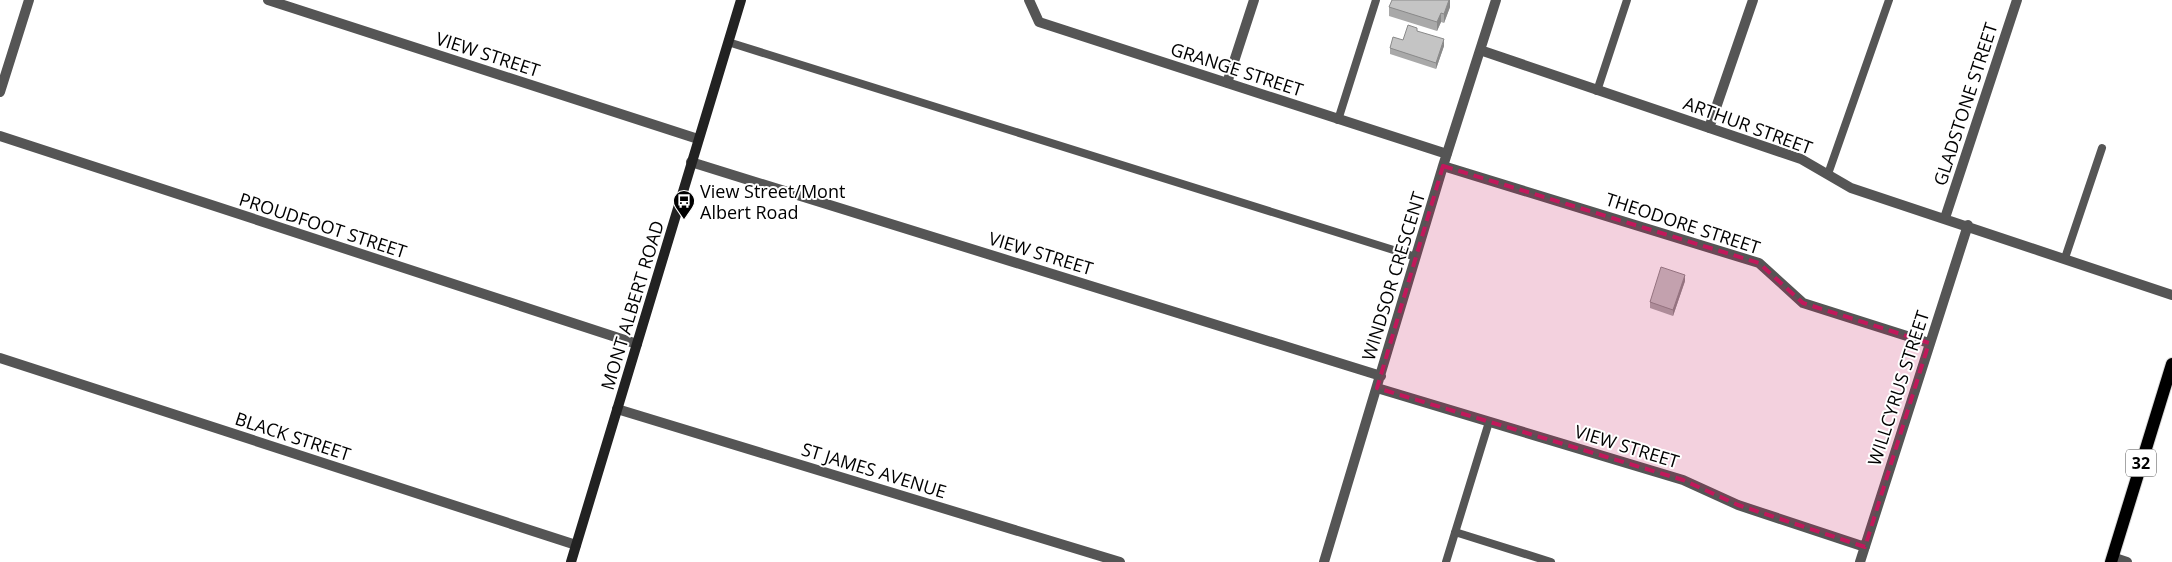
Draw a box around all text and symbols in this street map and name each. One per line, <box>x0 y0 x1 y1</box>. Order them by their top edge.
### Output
street label: GLADSTONE STREET <box>1927 19 2003 188</box>
street label: VIEW STREET <box>433 26 543 82</box>
street label: GRANGE STREET <box>1168 36 1306 102</box>
street label: ARTHUR STREET <box>1680 91 1816 159</box>
place label: View Street/Mont Albert Road <box>700 179 845 224</box>
street label: PROUDFOOT STREET <box>236 187 410 263</box>
street label: THEODORE STREET <box>1603 187 1763 259</box>
bus stop icon: View Street/Mont Albert Road <box>672 189 696 220</box>
street label: WINDSOR CRESCENT <box>1356 189 1430 363</box>
street label: MONT ALBERT ROAD <box>595 217 669 393</box>
street label: VIEW STREET <box>986 226 1096 280</box>
street label: WILLCYRUS STREET <box>1862 307 1934 468</box>
street label: BLACK STREET <box>232 406 354 466</box>
street label: VIEW STREET <box>1572 419 1682 473</box>
street label: ST JAMES AVENUE <box>799 437 949 503</box>
road number: 32 <box>2126 449 2156 476</box>

